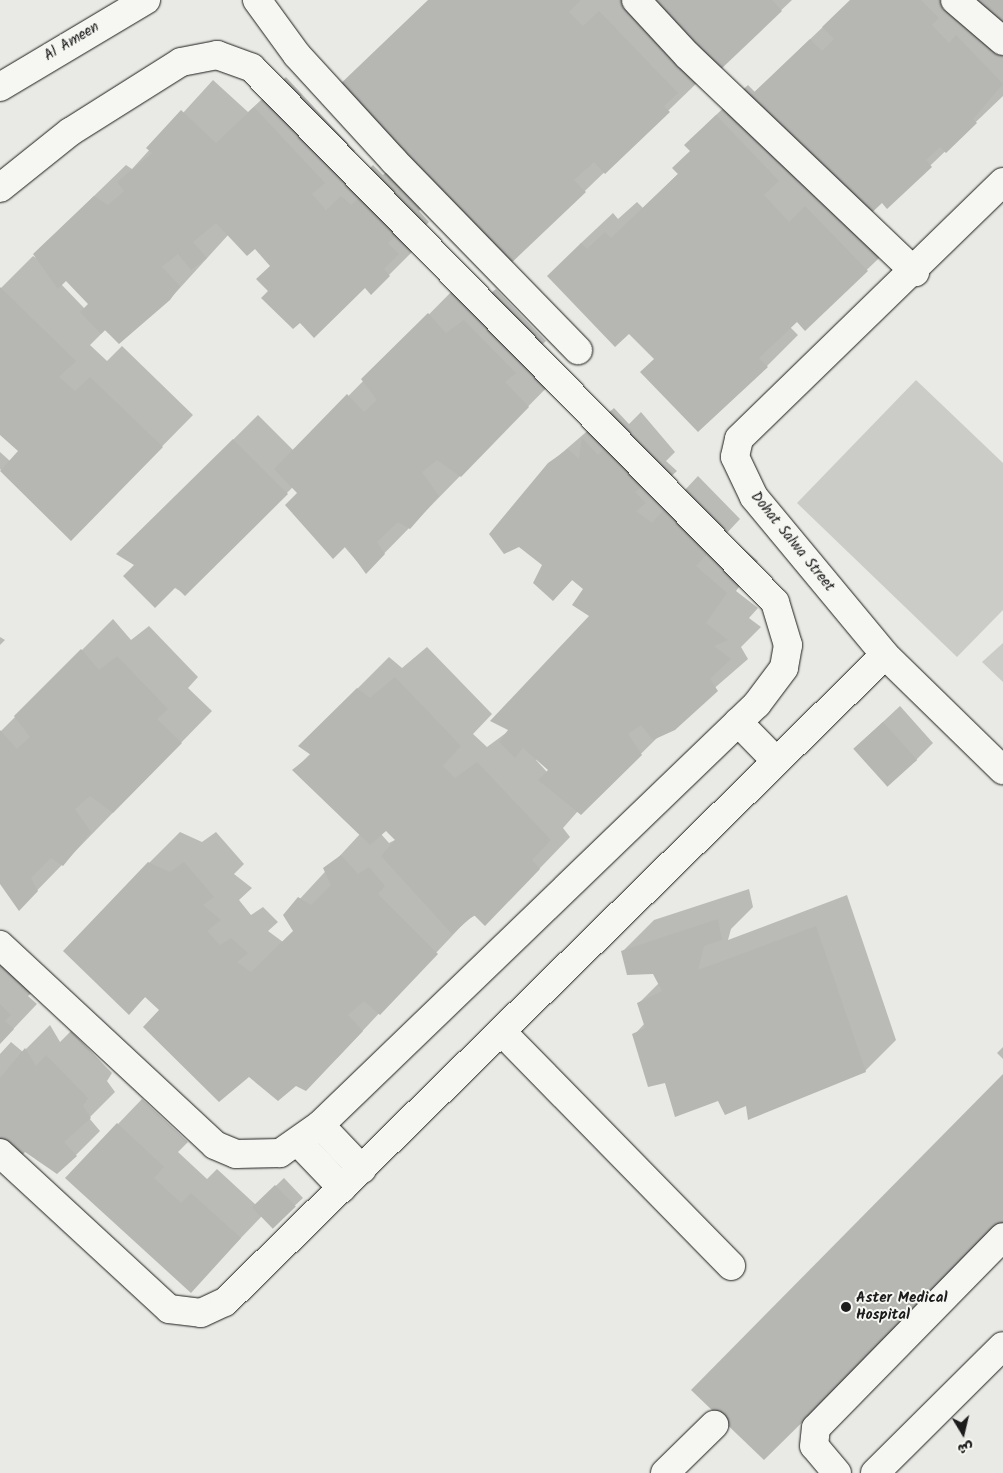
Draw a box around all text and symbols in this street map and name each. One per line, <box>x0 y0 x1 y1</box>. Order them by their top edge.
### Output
street label: Al Ameen <box>41 18 103 66</box>
street label: Dohat Salwa Street <box>746 488 838 596</box>
place label: Aster Medical Hospital <box>856 1289 947 1324</box>
marker: Aster Medical Hospital <box>840 1301 852 1313</box>
north arrow <box>938 1408 988 1458</box>
text: ش <box>956 1436 975 1460</box>

